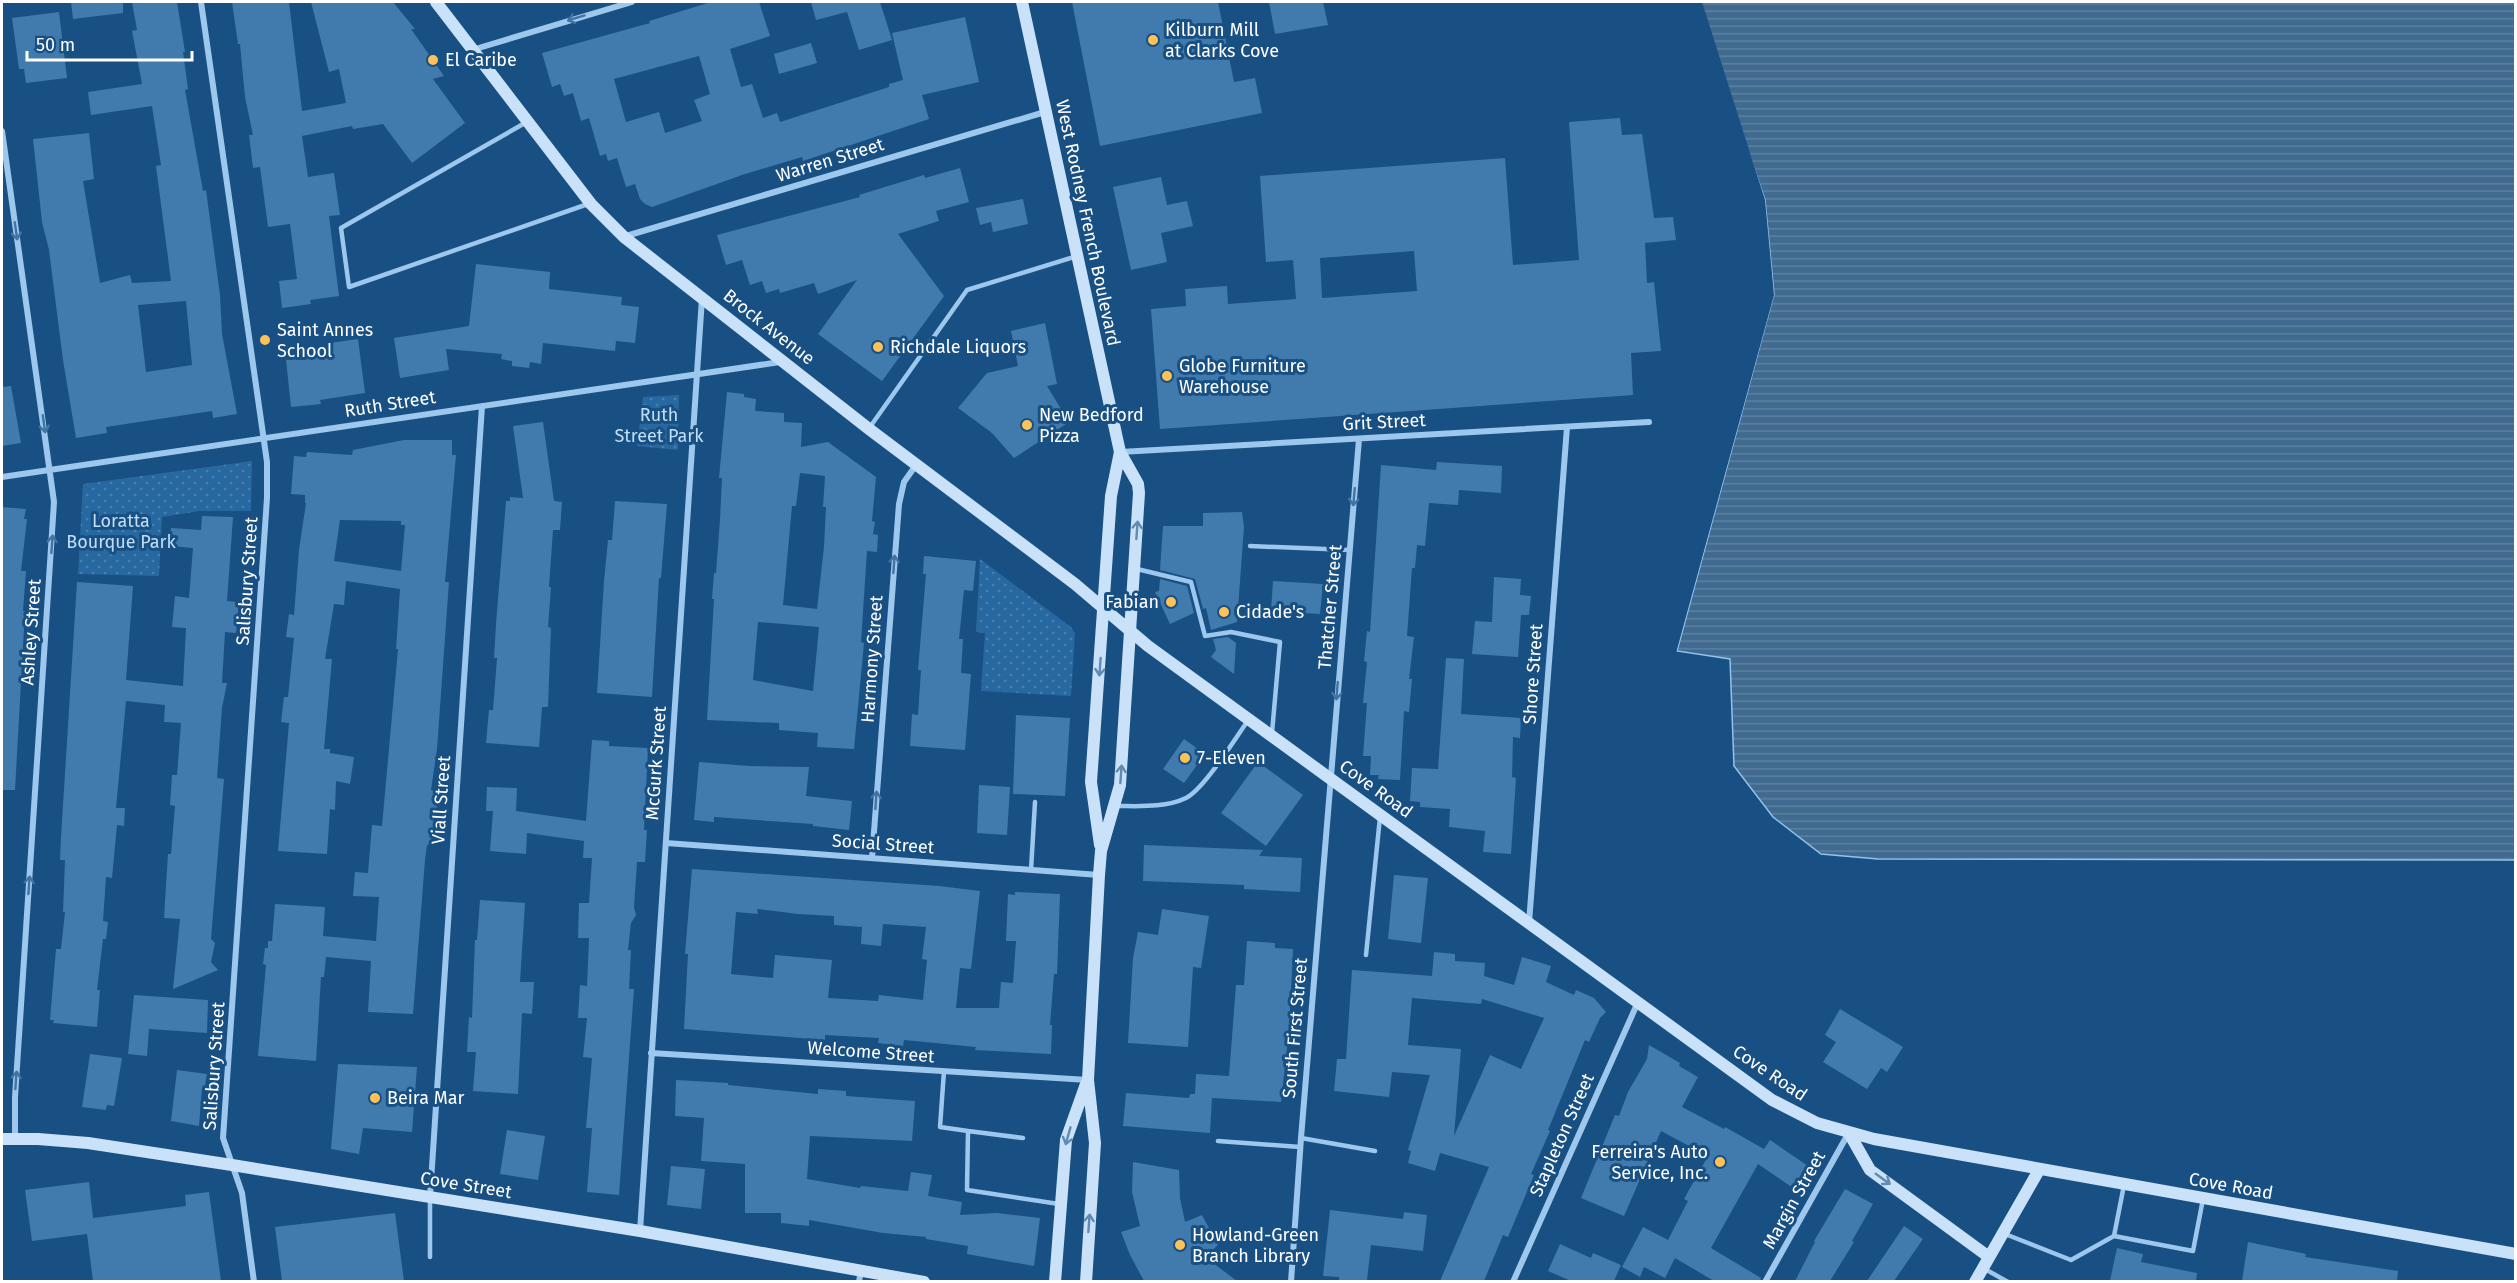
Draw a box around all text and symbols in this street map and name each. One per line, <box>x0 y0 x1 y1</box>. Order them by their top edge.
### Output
one-way arrow <box>567 13 586 24</box>
place label: Kilburn Mill at Clarks Cove <box>1165 19 1279 62</box>
scale bar <box>27 24 192 62</box>
marker: Kilburn Mill at Clarks Cove <box>1146 33 1160 47</box>
text: 50 m <box>36 34 75 56</box>
place label: El Caribe <box>445 49 517 71</box>
marker: El Caribe <box>426 53 440 67</box>
street label: West Rodney French Boulevard <box>1051 98 1125 348</box>
street label: Warren Street <box>773 133 887 187</box>
one-way arrow <box>11 220 22 240</box>
street label: Brock Avenue <box>719 284 819 370</box>
place label: Saint Annes School <box>277 319 373 362</box>
marker: Saint Annes School <box>258 333 272 347</box>
place label: Richdale Liquors <box>890 336 1026 358</box>
marker: Richdale Liquors <box>871 340 885 354</box>
place label: Globe Furniture Warehouse <box>1179 355 1306 398</box>
marker: Globe Furniture Warehouse <box>1160 369 1174 383</box>
street label: Ruth Street <box>343 386 438 422</box>
park label: Ruth Street Park <box>614 404 704 447</box>
place label: New Bedford Pizza <box>1039 404 1144 447</box>
street label: Grit Street <box>1342 409 1427 435</box>
one-way arrow <box>39 413 50 433</box>
marker: New Bedford Pizza <box>1020 418 1034 432</box>
one-way arrow <box>1348 487 1359 507</box>
park label: Loratta Bourque Park <box>66 510 177 553</box>
street label: Salisbury Street <box>232 516 262 646</box>
one-way arrow <box>1132 520 1143 540</box>
one-way arrow <box>47 535 58 555</box>
street label: Thatcher Street <box>1314 543 1346 670</box>
one-way arrow <box>889 554 900 574</box>
street label: Ashley Street <box>16 578 46 686</box>
place label: Fabian <box>1105 591 1159 613</box>
street label: Harmony Street <box>857 594 887 724</box>
marker: Fabian <box>1164 595 1178 609</box>
place label: Cidade's <box>1236 601 1304 623</box>
marker: Cidade's <box>1217 605 1231 619</box>
street label: Shore Street <box>1519 623 1548 725</box>
one-way arrow <box>1094 656 1105 676</box>
one-way arrow <box>1332 681 1343 701</box>
street label: McGurk Street <box>641 705 671 821</box>
place label: 7-Eleven <box>1197 747 1266 769</box>
marker: 7-Eleven <box>1178 751 1192 765</box>
street label: Viall Street <box>427 754 455 845</box>
street label: Cove Road <box>1335 755 1417 823</box>
one-way arrow <box>1115 765 1126 785</box>
one-way arrow <box>871 791 882 811</box>
street label: Social Street <box>831 829 935 859</box>
one-way arrow <box>24 876 35 896</box>
street label: South First Street <box>1278 956 1312 1099</box>
street label: Salisbury Street <box>199 1001 229 1131</box>
street label: Welcome Street <box>807 1037 936 1067</box>
street label: Cove Road <box>1729 1040 1811 1106</box>
street label: Stapleton Street <box>1525 1070 1599 1200</box>
one-way arrow <box>11 1071 22 1090</box>
place label: Beira Mar <box>387 1087 465 1109</box>
marker: Beira Mar <box>368 1091 382 1105</box>
one-way arrow <box>1062 1126 1074 1145</box>
place label: Ferreira's Auto Service, Inc. <box>1591 1141 1708 1184</box>
street label: Margin Street <box>1758 1147 1830 1253</box>
marker: Ferreira's Auto Service, Inc. <box>1713 1155 1727 1169</box>
street label: Cove Street <box>419 1167 514 1203</box>
street label: Cove Road <box>2187 1168 2275 1204</box>
one-way arrow <box>1875 1173 1891 1185</box>
one-way arrow <box>1084 1214 1095 1234</box>
place label: Howland-Green Branch Library <box>1192 1224 1319 1267</box>
marker: Howland-Green Branch Library <box>1173 1238 1187 1252</box>

